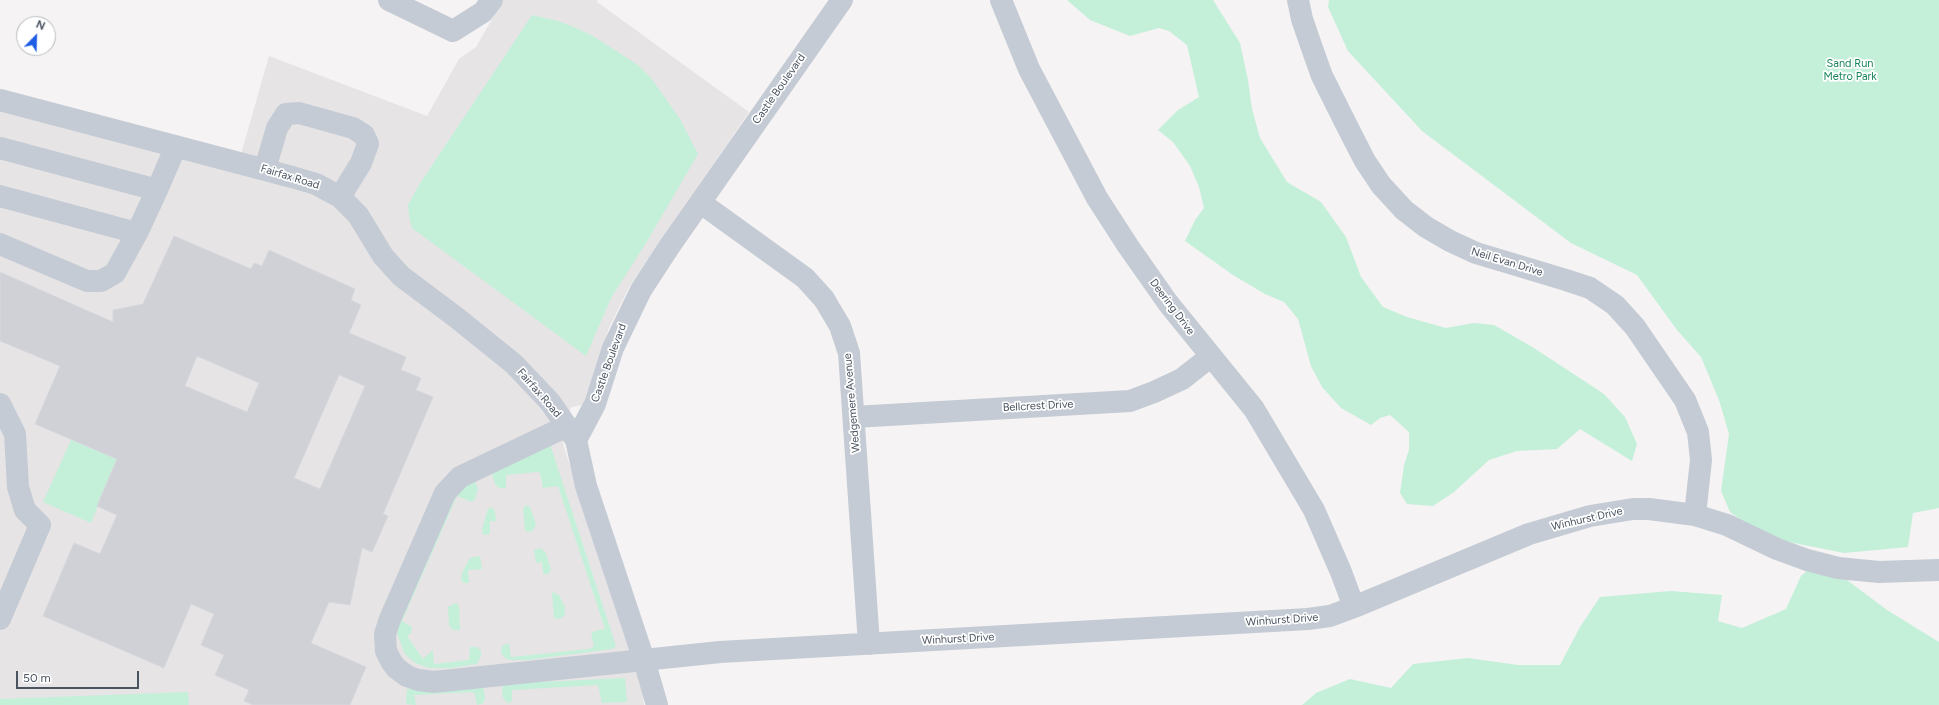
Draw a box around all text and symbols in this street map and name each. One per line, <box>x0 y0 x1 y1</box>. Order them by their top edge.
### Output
north arrow <box>16 16 56 56</box>
text: N <box>34 18 47 33</box>
street label: Castle Boulevard <box>750 51 808 127</box>
park label: Sand Run Metro Park <box>1823 57 1877 83</box>
street label: Fairfax Road <box>259 162 321 192</box>
street label: Neil Evan Drive <box>1470 245 1544 279</box>
street label: Deering Drive <box>1147 276 1197 338</box>
street label: Castle Boulevard <box>589 322 629 404</box>
street label: Wedgemere Avenue <box>841 353 863 453</box>
street label: Fairfax Road <box>514 366 564 420</box>
street label: Bellcrest Drive <box>1002 398 1074 414</box>
street label: Winhurst Drive <box>1550 504 1624 534</box>
street label: Winhurst Drive <box>1245 611 1319 629</box>
street label: Winhurst Drive <box>921 631 995 647</box>
scale bar <box>18 663 141 689</box>
text: 50 m <box>23 671 51 685</box>

